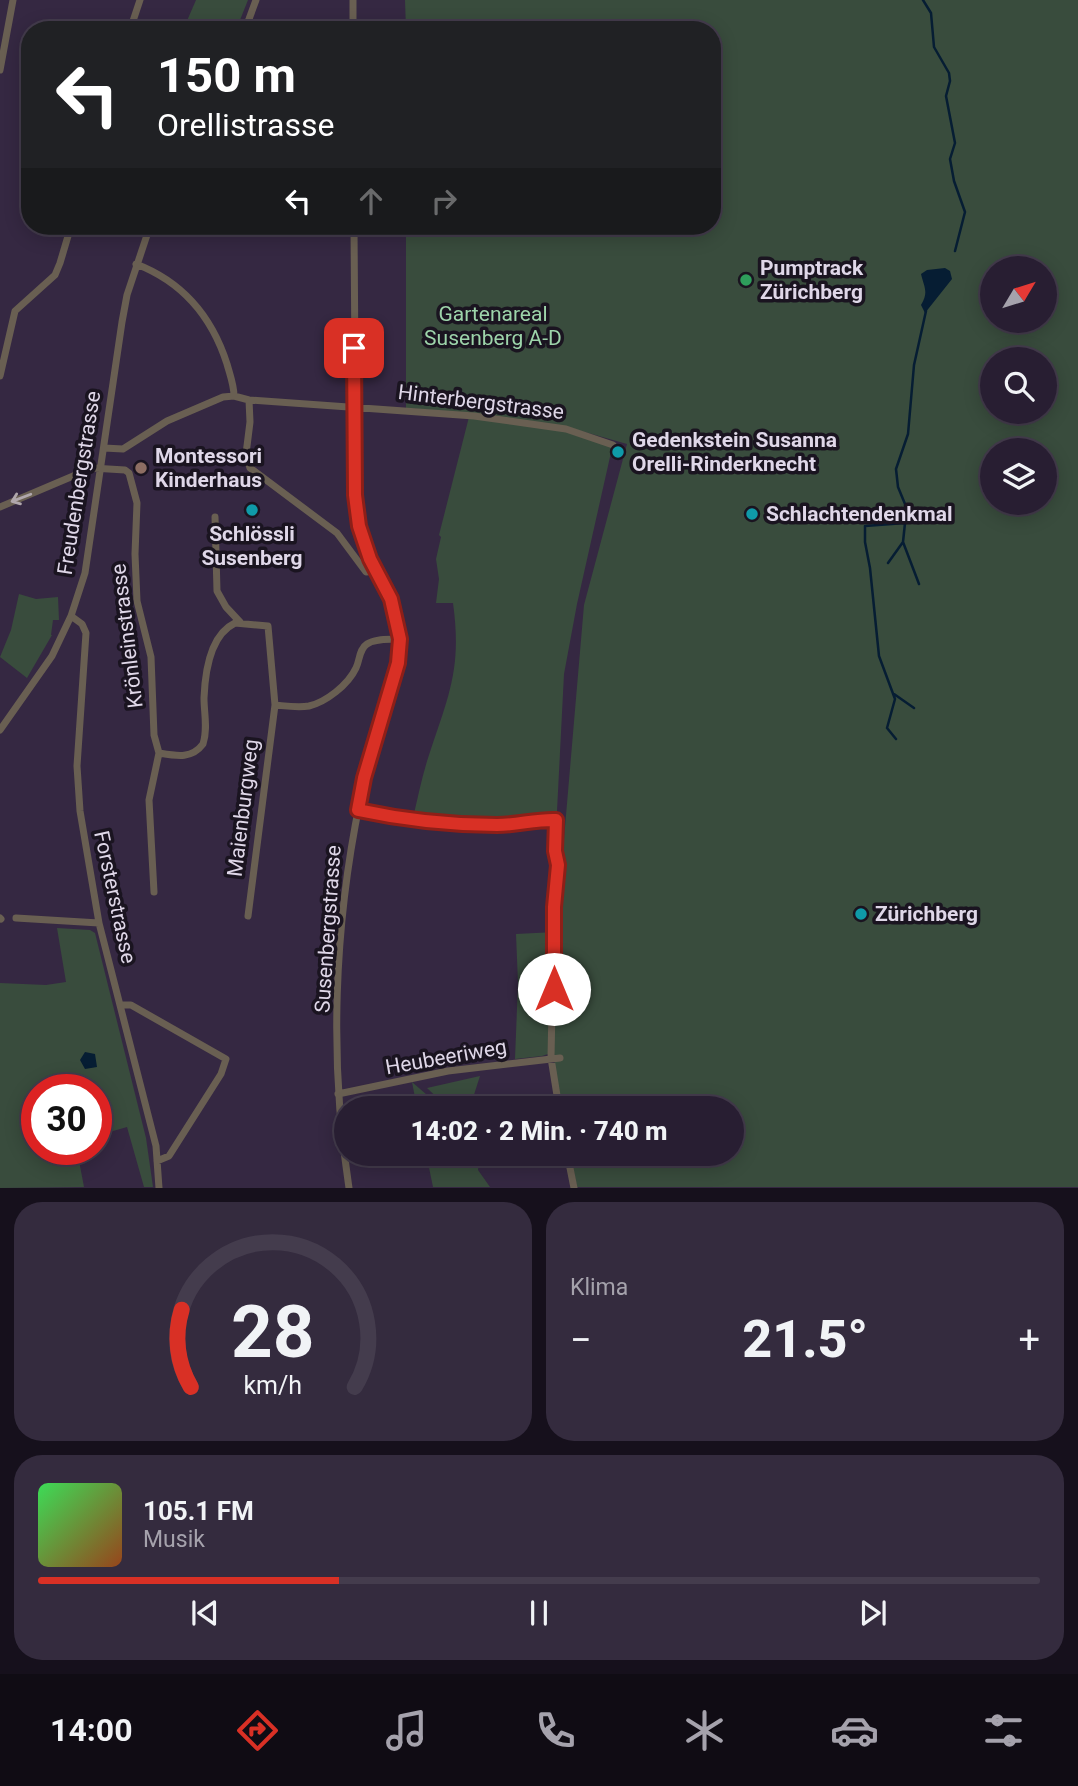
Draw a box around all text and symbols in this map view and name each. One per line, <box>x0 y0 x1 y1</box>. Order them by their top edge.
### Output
text: 150 m <box>157 47 296 104</box>
icon: left <box>42 49 133 140</box>
text: Orellistrasse <box>157 106 334 144</box>
icon: left <box>279 182 317 220</box>
icon: ahead <box>352 182 390 220</box>
icon: right <box>425 182 463 220</box>
place label: Pumptrack Zürichberg <box>760 256 864 304</box>
north arrow <box>980 256 1057 332</box>
map controls <box>980 256 1057 515</box>
marker: Pumptrack Zürichberg <box>738 272 754 288</box>
park label: Gartenareal Susenberg A-D <box>424 302 562 350</box>
pin <box>324 318 384 378</box>
icon: arrive <box>335 329 373 367</box>
button: search <box>980 347 1057 424</box>
street label: Hinterbergstrasse <box>397 380 565 424</box>
street label: Freudenbergstrasse <box>53 389 105 577</box>
place label: Gedenkstein Susanna Orelli-Rinderknecht <box>632 428 837 476</box>
button: layers <box>980 438 1057 515</box>
place label: Montessori Kinderhaus <box>155 444 262 492</box>
marker: Gedenkstein Susanna Orelli-Rinderknecht <box>610 444 626 460</box>
marker: Montessori Kinderhaus <box>133 460 149 476</box>
one-way arrow <box>11 493 32 505</box>
marker: Schlössli Susenberg <box>244 502 260 518</box>
place label: Schlachtendenkmal <box>766 502 953 526</box>
marker: Schlachtendenkmal <box>744 506 760 522</box>
place label: Schlössli Susenberg <box>201 522 303 570</box>
street label: Krönleinstrasse <box>106 562 148 710</box>
street label: Maienburgweg <box>223 738 263 878</box>
street label: Forsterstrasse <box>89 828 141 966</box>
street label: Susenbergstrasse <box>310 844 346 1014</box>
place label: Zürichberg <box>875 902 978 926</box>
marker: Zürichberg <box>853 906 869 922</box>
position arrow <box>517 952 591 1026</box>
street label: Heubeeriweg <box>383 1035 509 1079</box>
speed limit sign: 30 <box>21 1074 112 1165</box>
text: 14:02 · 2 Min. · 740 m <box>410 1116 668 1146</box>
text: Klima <box>570 1274 628 1301</box>
text: 28 <box>231 1290 315 1376</box>
text: 21.5° <box>742 1309 868 1370</box>
text: − <box>570 1318 592 1362</box>
text: + <box>1018 1318 1040 1362</box>
text: km/h <box>244 1371 302 1400</box>
text: 105.1 FM <box>143 1496 254 1526</box>
text: Musik <box>143 1526 205 1553</box>
icon: previous <box>186 1594 224 1632</box>
icon: pause <box>520 1594 558 1632</box>
icon: next <box>854 1594 892 1632</box>
icon: directions <box>233 1706 282 1755</box>
icon: music <box>382 1706 431 1755</box>
icon: phone <box>531 1706 580 1755</box>
icon: climate <box>680 1706 729 1755</box>
icon: car <box>830 1706 879 1755</box>
icon: filters <box>979 1706 1028 1755</box>
text: 14:00 <box>50 1711 133 1749</box>

